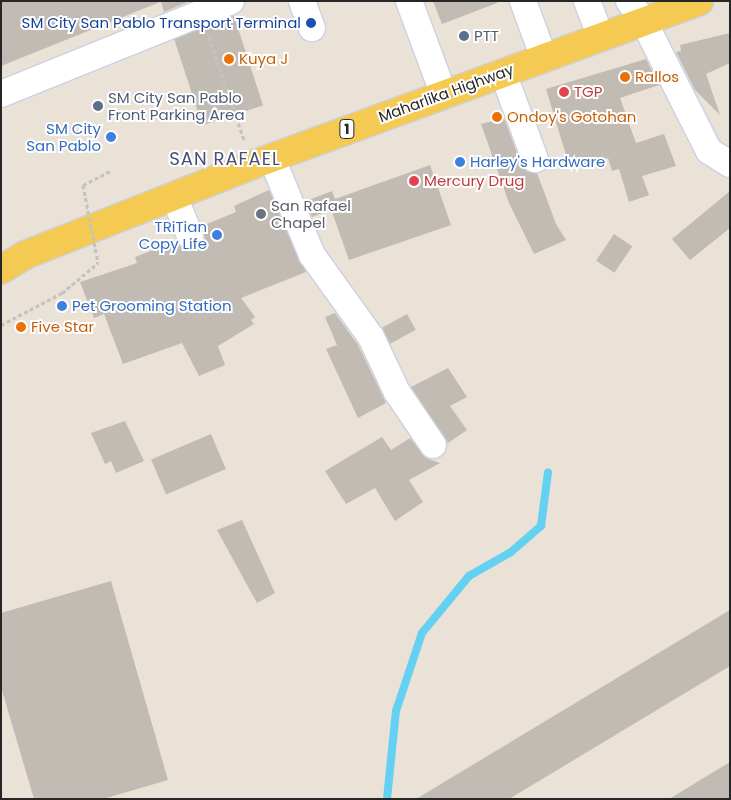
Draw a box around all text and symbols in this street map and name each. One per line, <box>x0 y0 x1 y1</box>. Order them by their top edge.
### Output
place label: SM City San Pablo Transport Terminal <box>22 14 301 32</box>
marker: SM City San Pablo Transport Terminal <box>305 17 317 29</box>
place label: PTT <box>474 27 499 45</box>
marker: PTT <box>458 30 470 42</box>
place label: Kuya J <box>239 50 288 68</box>
marker: Kuya J <box>223 53 235 65</box>
street label: Maharlika Highway <box>376 60 516 126</box>
place label: Rallos <box>635 68 679 86</box>
marker: Rallos <box>619 71 631 83</box>
place label: TGP <box>574 83 602 101</box>
marker: TGP <box>558 86 570 98</box>
place label: SM City San Pablo Front Parking Area <box>108 88 245 123</box>
marker: SM City San Pablo Front Parking Area <box>92 100 104 112</box>
place label: Ondoy's Gotohan <box>507 108 636 126</box>
marker: Ondoy's Gotohan <box>491 111 503 123</box>
road number: 1 <box>338 118 356 140</box>
place label: SM City San Pablo <box>26 119 101 154</box>
marker: SM City San Pablo <box>105 131 117 143</box>
district label: SAN RAFAEL <box>168 148 282 170</box>
place label: Harley's Hardware <box>470 153 605 171</box>
marker: Harley's Hardware <box>454 156 466 168</box>
place label: Mercury Drug <box>424 172 524 190</box>
marker: Mercury Drug <box>408 175 420 187</box>
place label: San Rafael Chapel <box>271 196 351 231</box>
marker: San Rafael Chapel <box>255 208 267 220</box>
place label: TRiTian Copy Life <box>139 217 207 252</box>
marker: TRiTian Copy Life <box>211 229 223 241</box>
place label: Pet Grooming Station <box>72 297 232 315</box>
marker: Pet Grooming Station <box>56 300 68 312</box>
place label: Five Star <box>31 318 94 336</box>
marker: Five Star <box>15 321 27 333</box>

